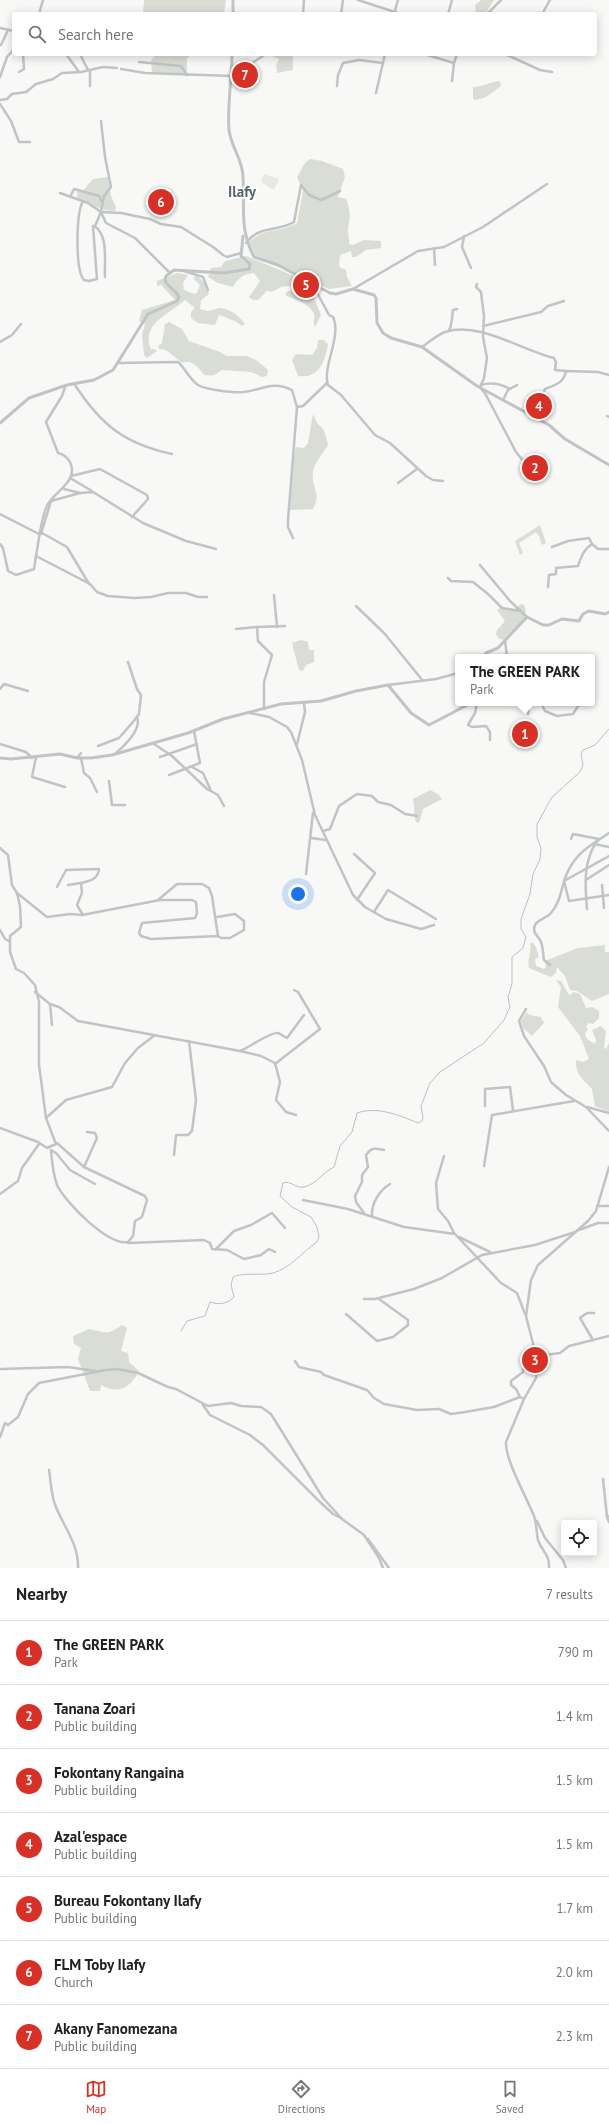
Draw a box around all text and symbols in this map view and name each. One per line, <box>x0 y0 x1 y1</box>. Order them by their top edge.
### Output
search box <box>12 12 597 56</box>
icon: search <box>26 23 48 45</box>
text: Search here <box>58 25 134 44</box>
pin: 7 <box>232 60 258 90</box>
district label: Ilafy <box>228 182 257 201</box>
pin: 6 <box>148 187 174 217</box>
pin: 5 <box>293 270 319 300</box>
pin: 4 <box>526 391 552 421</box>
pin: 2 <box>522 453 548 483</box>
popup <box>455 654 595 706</box>
text: The GREEN PARK <box>470 662 580 681</box>
text: Park <box>470 681 494 698</box>
pin: 1 <box>512 719 538 749</box>
your location <box>288 884 308 904</box>
pin: 3 <box>522 1345 548 1375</box>
map controls <box>561 1520 597 1556</box>
button: locate <box>561 1520 597 1556</box>
text: Nearby <box>16 1583 67 1605</box>
text: 7 results <box>546 1586 593 1603</box>
text: The GREEN PARK <box>54 1635 164 1654</box>
text: 1 <box>25 1644 33 1661</box>
text: 790 m <box>558 1644 593 1661</box>
text: Park <box>54 1654 78 1671</box>
text: Tanana Zoari <box>54 1699 136 1718</box>
text: 2 <box>25 1708 33 1725</box>
text: 1.4 km <box>556 1708 593 1725</box>
text: Public building <box>54 1718 137 1735</box>
text: Fokontany Rangaina <box>54 1763 184 1782</box>
text: 3 <box>25 1772 33 1789</box>
text: 1.5 km <box>556 1772 593 1789</box>
text: Public building <box>54 1782 137 1799</box>
text: Azal'espace <box>54 1827 127 1846</box>
text: 4 <box>25 1836 33 1853</box>
text: 1.5 km <box>556 1836 593 1853</box>
text: Public building <box>54 1846 137 1863</box>
text: Bureau Fokontany Ilafy <box>54 1891 201 1910</box>
text: 5 <box>25 1900 33 1917</box>
text: 1.7 km <box>556 1900 593 1917</box>
text: Public building <box>54 1910 137 1927</box>
text: FLM Toby Ilafy <box>54 1955 145 1974</box>
text: 6 <box>25 1964 33 1981</box>
text: 2.0 km <box>556 1964 593 1981</box>
text: Church <box>54 1974 93 1991</box>
text: Akany Fanomezana <box>54 2019 177 2038</box>
text: 7 <box>25 2028 33 2045</box>
text: 2.3 km <box>556 2028 593 2045</box>
text: Public building <box>54 2038 137 2055</box>
tab: Map <box>85 2078 107 2116</box>
tab: Directions <box>278 2078 325 2116</box>
tab: Saved <box>496 2078 524 2116</box>

